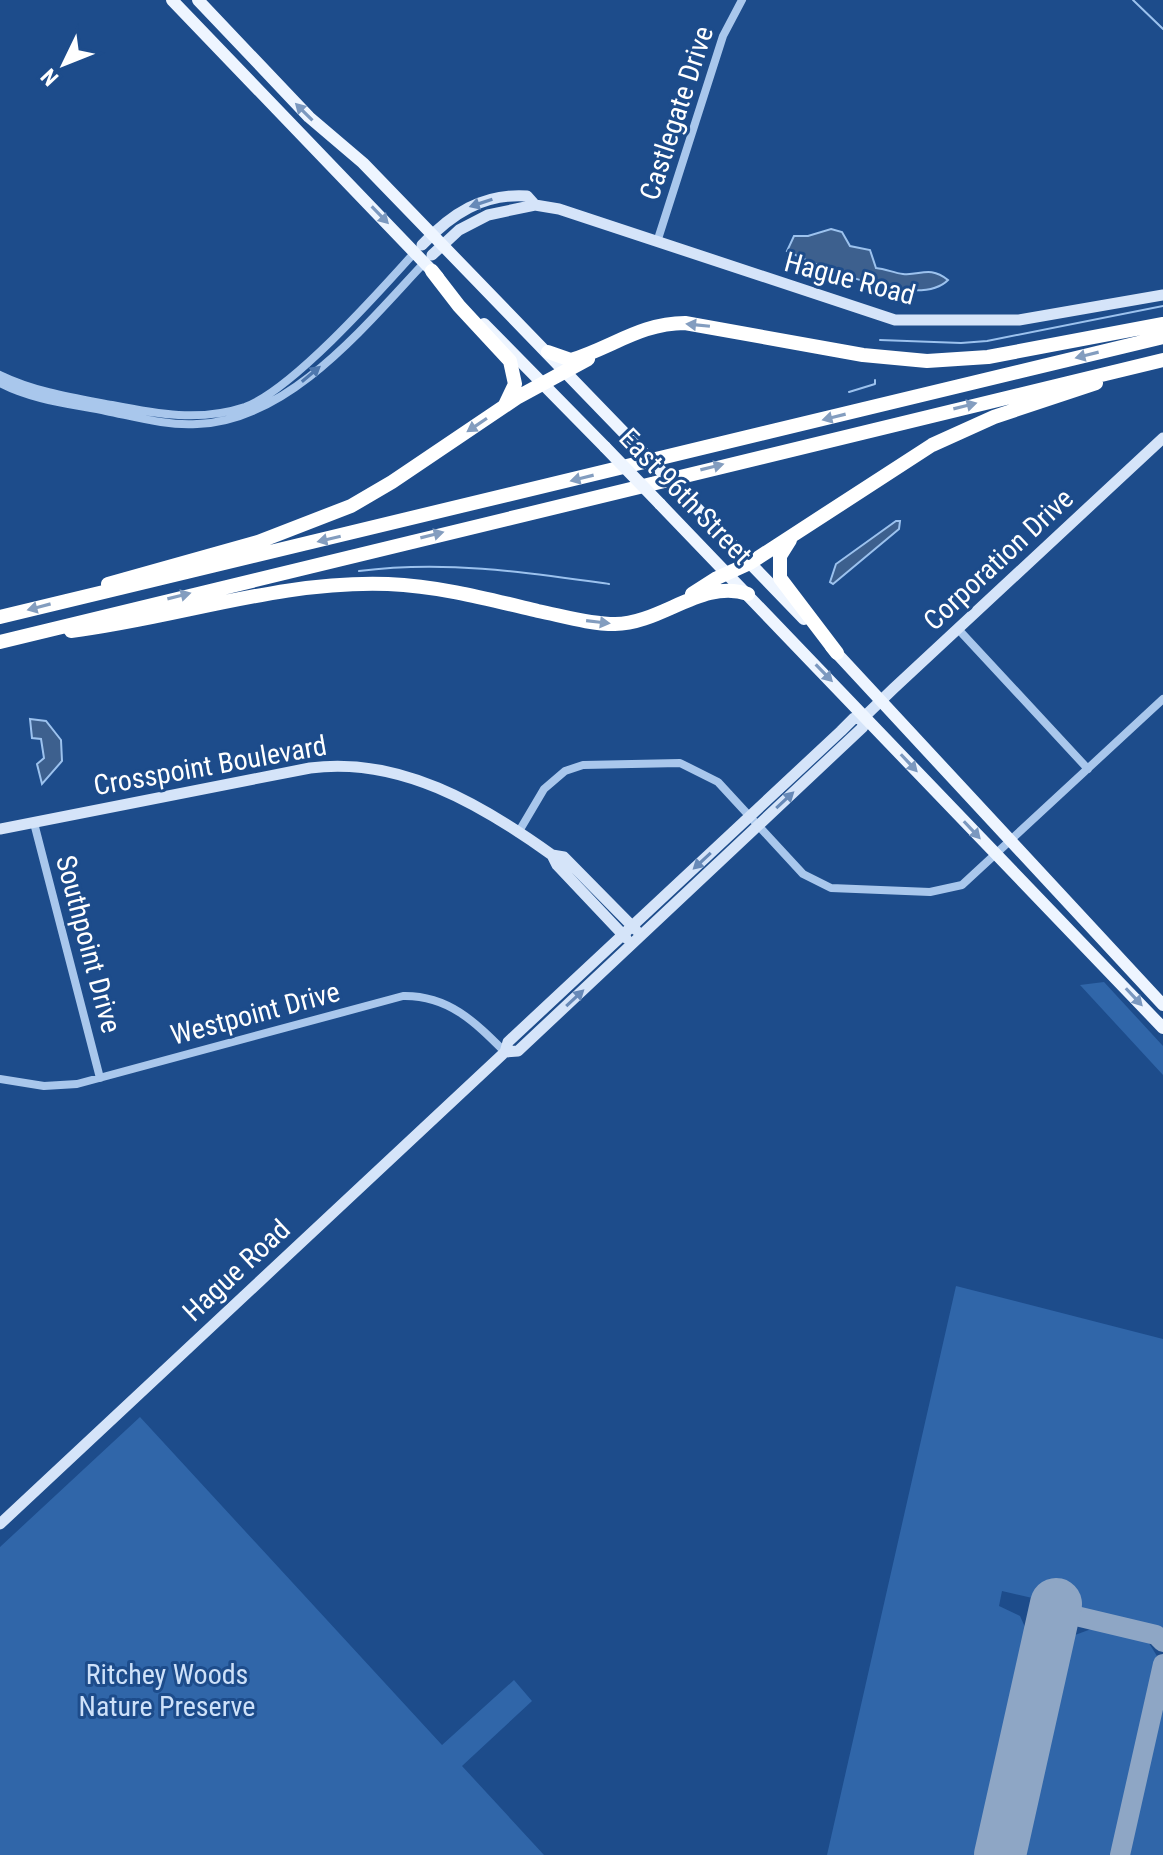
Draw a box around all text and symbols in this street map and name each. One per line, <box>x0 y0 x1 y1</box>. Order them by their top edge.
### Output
street label: Castlegate Drive <box>633 22 720 204</box>
north arrow <box>24 24 104 104</box>
text: N <box>36 64 63 91</box>
one-way arrow <box>295 103 314 122</box>
one-way arrow <box>468 197 492 210</box>
one-way arrow <box>370 205 388 224</box>
street label: Hague Road <box>781 245 919 312</box>
one-way arrow <box>685 318 710 331</box>
one-way arrow <box>1075 350 1100 362</box>
one-way arrow <box>301 366 321 383</box>
one-way arrow <box>952 399 977 412</box>
one-way arrow <box>822 411 847 423</box>
one-way arrow <box>467 417 488 432</box>
street label: East 96th Street <box>613 421 759 571</box>
one-way arrow <box>700 460 725 473</box>
one-way arrow <box>569 472 594 484</box>
street label: Corporation Drive <box>917 482 1080 637</box>
one-way arrow <box>420 528 445 541</box>
one-way arrow <box>316 533 341 545</box>
one-way arrow <box>167 590 192 602</box>
one-way arrow <box>27 601 52 613</box>
one-way arrow <box>586 616 611 629</box>
one-way arrow <box>814 663 833 682</box>
street label: Crosspoint Boulevard <box>91 729 329 802</box>
one-way arrow <box>900 753 918 772</box>
one-way arrow <box>775 792 794 810</box>
one-way arrow <box>963 820 981 839</box>
one-way arrow <box>693 851 712 869</box>
street label: Southpoint Drive <box>49 852 128 1036</box>
street label: Westpoint Drive <box>167 975 343 1052</box>
one-way arrow <box>1125 987 1143 1006</box>
one-way arrow <box>565 989 584 1007</box>
street label: Hague Road <box>176 1213 297 1328</box>
park label: Ritchey Woods Nature Preserve <box>79 1658 255 1723</box>

